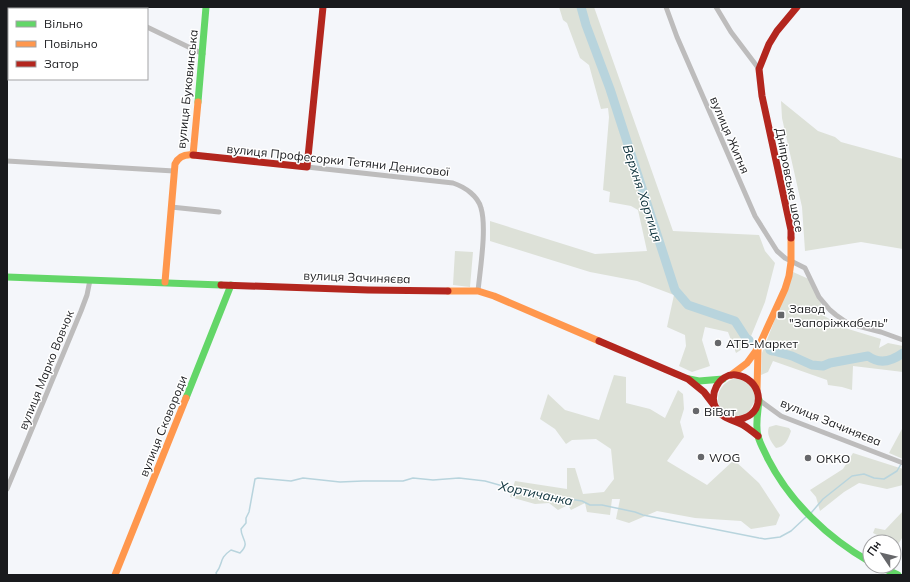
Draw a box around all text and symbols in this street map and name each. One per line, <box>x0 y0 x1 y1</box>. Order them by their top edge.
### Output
legend <box>8 8 148 80</box>
text: Вільно <box>44 16 83 31</box>
street label: вулиця Буковинська <box>173 29 201 149</box>
text: Повільно <box>44 36 98 51</box>
text: Затор <box>44 56 79 71</box>
street label: вулиця Житня <box>707 94 753 176</box>
street label: Дніпровське шосе <box>772 126 808 234</box>
street label: вулиця Професорки Тетяни Денисової <box>226 141 451 179</box>
water label: Верхня Хортиця <box>620 142 666 244</box>
street label: вулиця Зачиняєва <box>303 268 411 286</box>
place label: Завод "Запоріжкабель" <box>789 301 888 330</box>
street label: вулиця Марко Вовчок <box>15 308 77 432</box>
marker: Завод "Запоріжкабель" <box>776 310 786 320</box>
place label: АТБ-Маркет <box>726 336 798 351</box>
marker: АТБ-Маркет <box>713 338 723 348</box>
street label: вулиця Сковороди <box>136 373 190 479</box>
street label: вулиця Зачиняєва <box>778 395 884 449</box>
place label: ВіВат <box>704 404 737 419</box>
marker: ВіВат <box>691 406 701 416</box>
place label: WOG <box>709 450 740 465</box>
place label: ОККО <box>816 451 850 466</box>
marker: WOG <box>696 452 706 462</box>
marker: ОККО <box>803 453 813 463</box>
water label: Хортичанка <box>496 477 575 509</box>
north arrow <box>862 534 902 574</box>
text: Пн <box>864 538 884 559</box>

